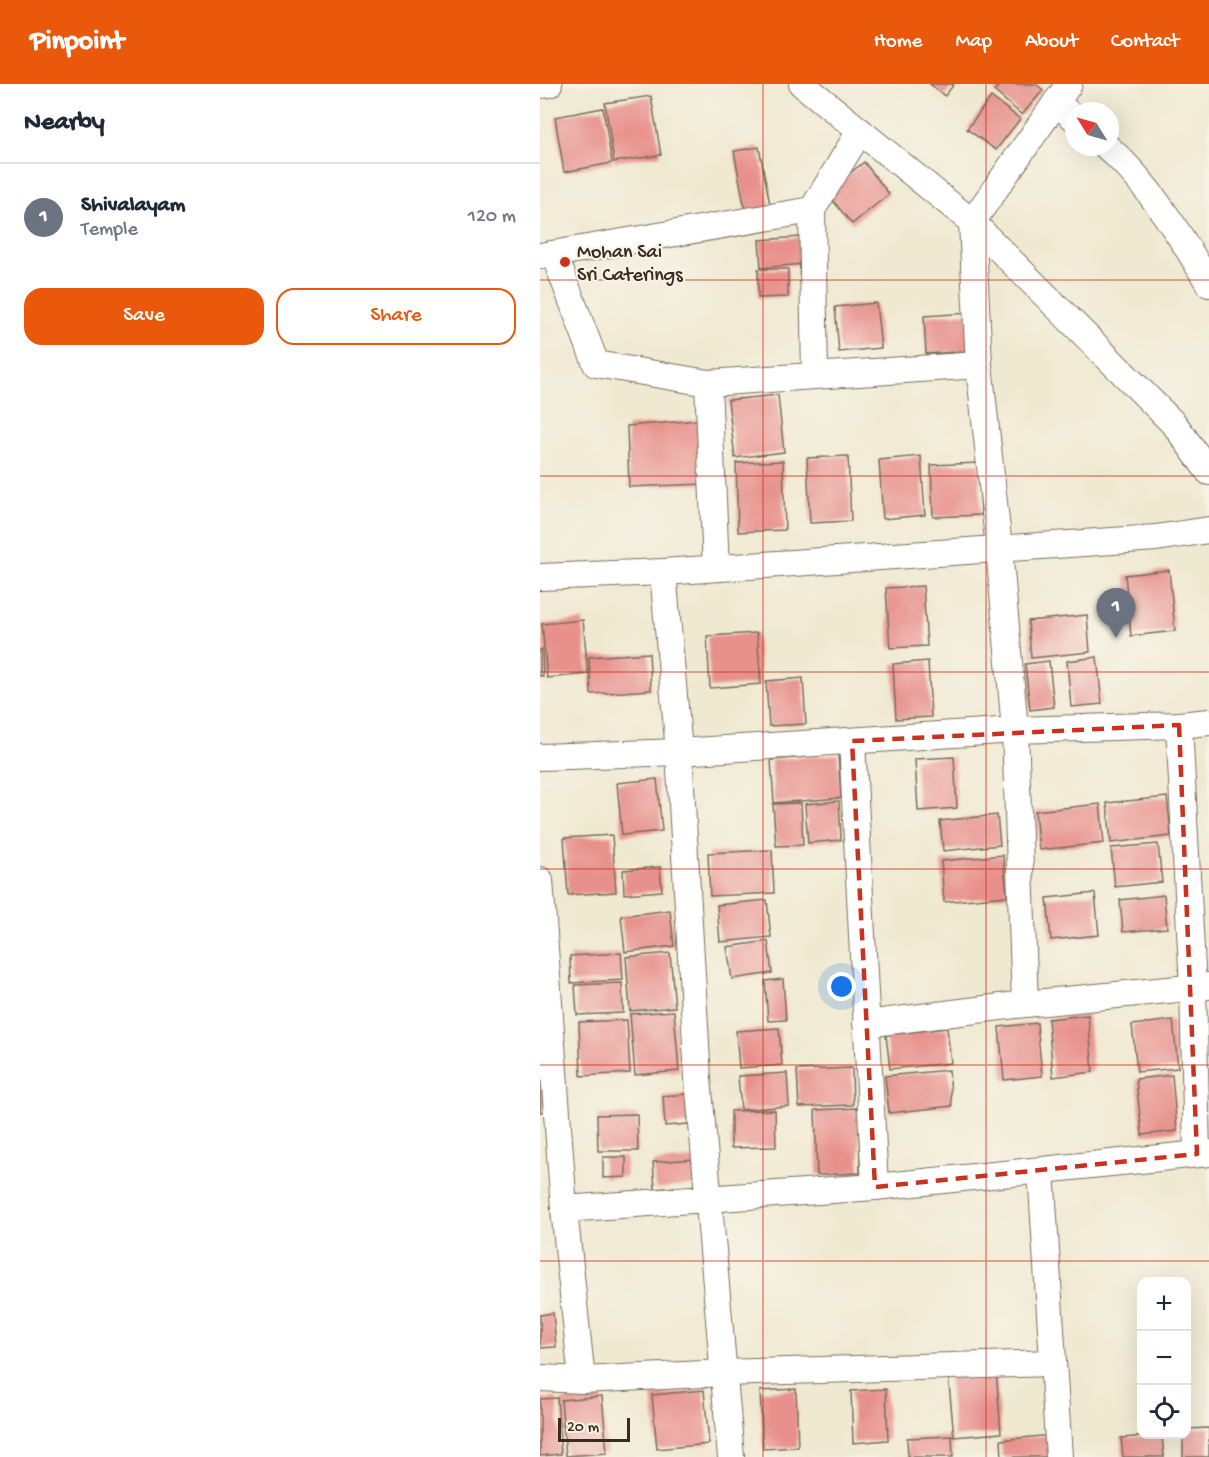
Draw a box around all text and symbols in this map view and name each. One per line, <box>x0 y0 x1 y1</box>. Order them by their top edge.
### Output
text: Pinpoint <box>30 26 124 59</box>
text: Home <box>874 30 922 55</box>
text: Map <box>955 30 992 55</box>
text: About <box>1025 30 1078 55</box>
text: Contact <box>1111 30 1179 55</box>
north arrow <box>1065 102 1119 156</box>
text: Nearby <box>24 108 105 139</box>
text: Shivalayam <box>81 193 185 219</box>
text: 1 <box>39 206 48 229</box>
text: 120 m <box>468 206 516 229</box>
text: Temple <box>81 219 138 242</box>
place label: Mohan Sai Sri Caterings <box>577 242 683 288</box>
marker: Mohan Sai Sri Caterings <box>558 255 572 269</box>
button: Save <box>24 288 264 345</box>
button: Share <box>276 288 516 345</box>
pin: 1 <box>1096 588 1136 638</box>
your location <box>827 972 856 1001</box>
map controls <box>1137 1277 1191 1439</box>
button: + <box>1137 1277 1191 1331</box>
button: − <box>1137 1331 1191 1385</box>
button: locate <box>1137 1385 1191 1439</box>
scale bar <box>558 1415 630 1442</box>
text: 20 m <box>567 1419 599 1438</box>

